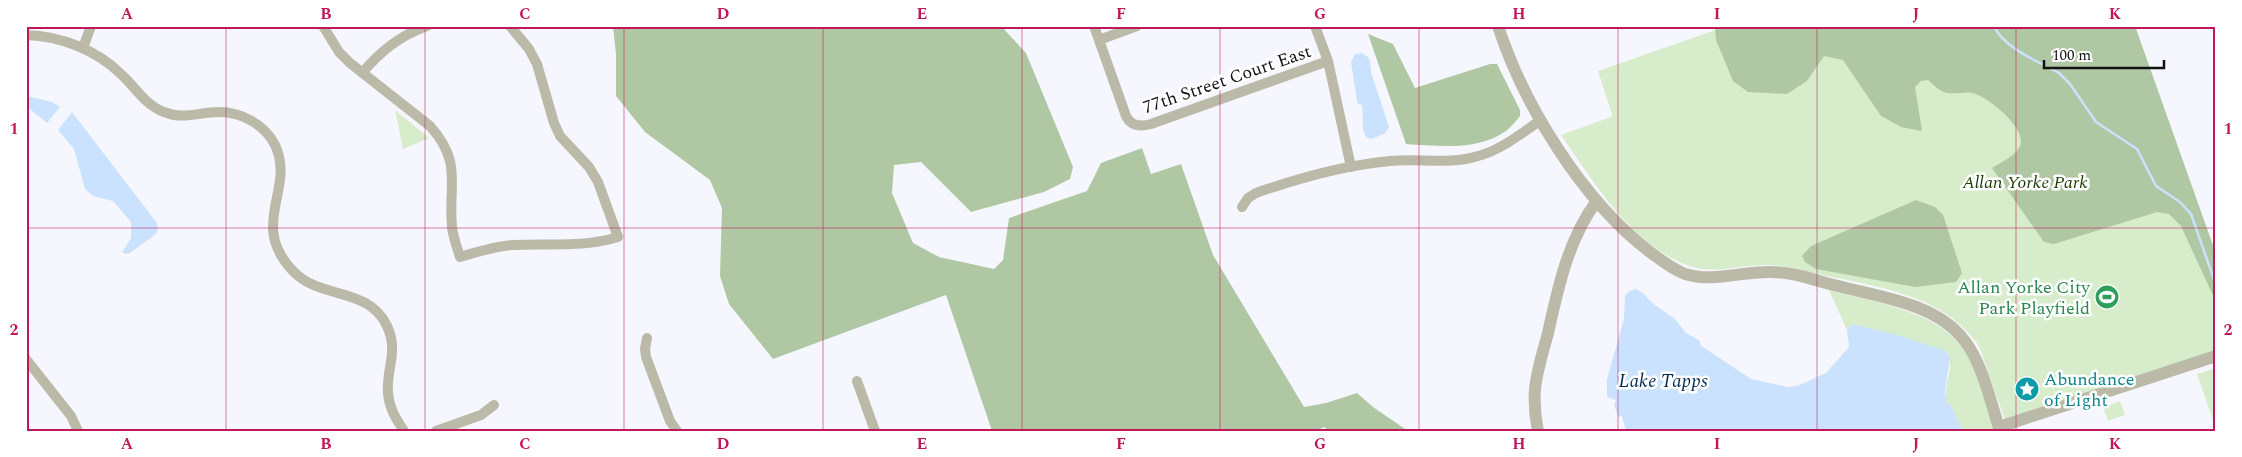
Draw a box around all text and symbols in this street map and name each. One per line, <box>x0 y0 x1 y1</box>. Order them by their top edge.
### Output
text: A <box>121 2 134 26</box>
text: B <box>320 2 332 26</box>
text: C <box>519 2 531 26</box>
text: D <box>717 2 730 26</box>
text: E <box>917 2 927 26</box>
text: F <box>1116 2 1126 26</box>
text: G <box>1314 2 1326 26</box>
text: H <box>1512 2 1526 26</box>
text: I <box>1714 2 1720 26</box>
text: J <box>1913 2 1920 26</box>
text: K <box>2109 2 2122 26</box>
street label: 77th Street Court East <box>1139 38 1315 121</box>
scale bar <box>2044 38 2164 70</box>
text: 100 m <box>2052 44 2091 67</box>
text: 1 <box>10 117 18 141</box>
text: 1 <box>2224 117 2232 141</box>
park label: Allan Yorke Park <box>1961 169 2088 196</box>
place label: Allan Yorke City Park Playfield <box>1957 274 2091 322</box>
sports icon: Allan Yorke City Park Playfield <box>2094 284 2120 310</box>
text: 2 <box>10 318 19 342</box>
text: 2 <box>2224 318 2233 342</box>
place label: Abundance of Light <box>2044 366 2134 414</box>
water label: Lake Tapps <box>1618 367 1708 396</box>
place icon: Abundance of Light <box>2014 376 2040 402</box>
text: A <box>121 432 134 456</box>
text: B <box>320 432 332 456</box>
text: C <box>519 432 531 456</box>
text: D <box>717 432 730 456</box>
text: E <box>917 432 927 456</box>
text: F <box>1116 432 1126 456</box>
text: G <box>1314 432 1326 456</box>
text: H <box>1512 432 1526 456</box>
text: I <box>1714 432 1720 456</box>
text: J <box>1913 432 1920 456</box>
text: K <box>2109 432 2122 456</box>

